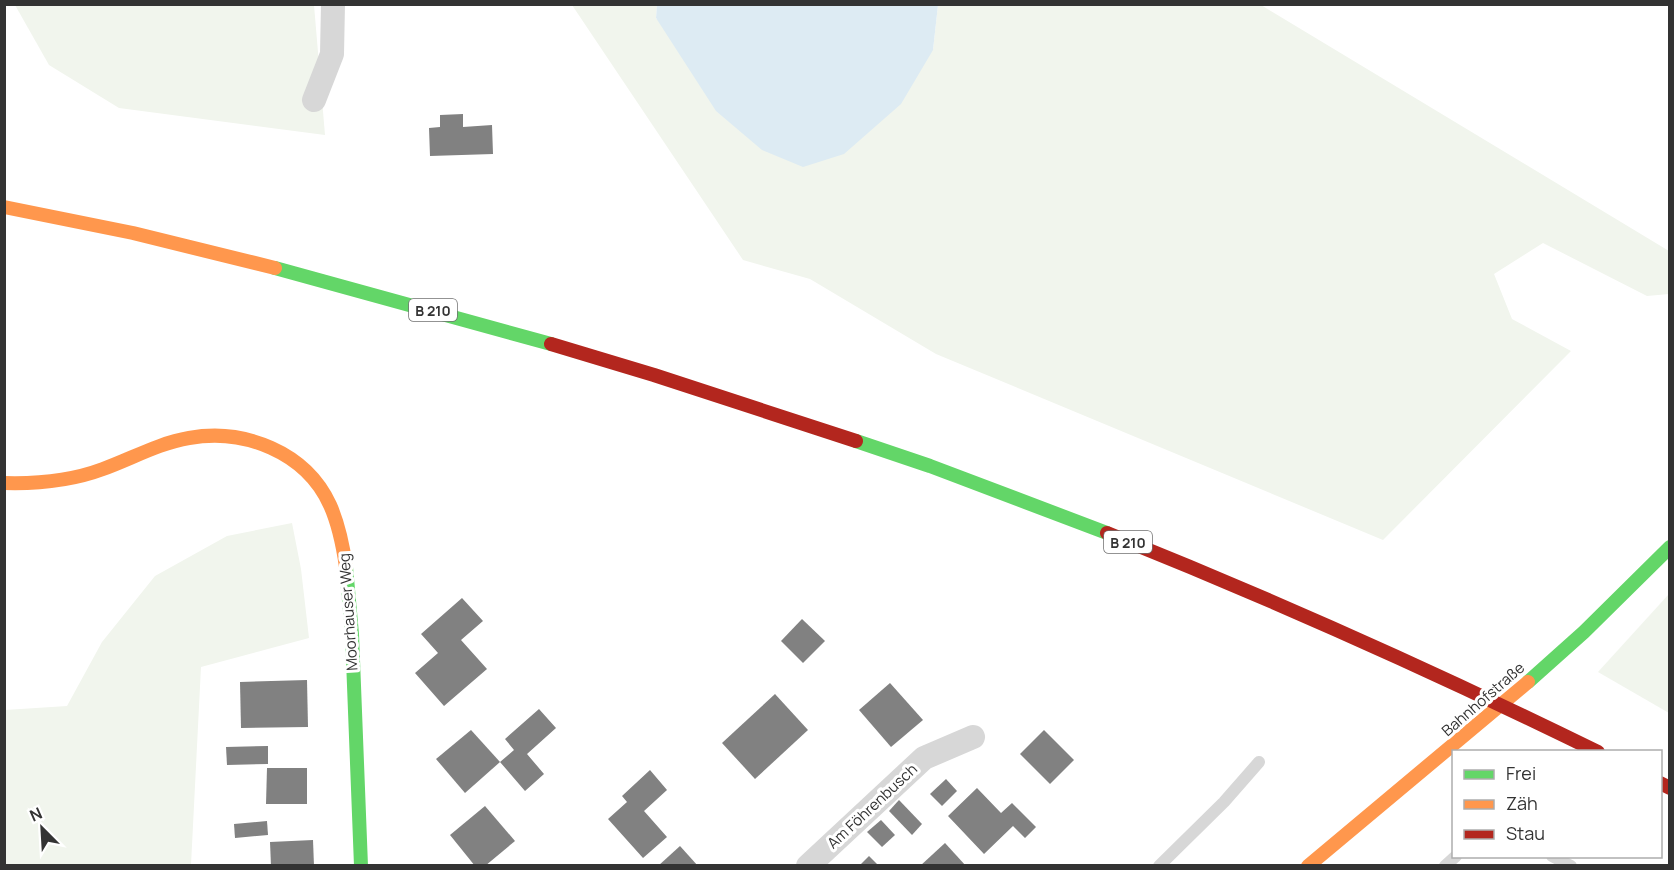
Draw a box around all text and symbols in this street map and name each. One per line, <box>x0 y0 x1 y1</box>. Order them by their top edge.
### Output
road number: B 210 <box>409 299 457 321</box>
road number: B 210 <box>1104 531 1152 553</box>
street label: Moorhauser Weg <box>333 553 363 671</box>
street label: Bahnhofstraße <box>1437 657 1529 741</box>
legend <box>1452 750 1662 858</box>
street label: Am Föhrenbusch <box>822 759 922 853</box>
text: Frei <box>1506 761 1536 785</box>
text: Zäh <box>1506 791 1538 815</box>
north arrow <box>12 798 72 858</box>
text: N <box>26 802 46 827</box>
text: Stau <box>1506 821 1545 845</box>

